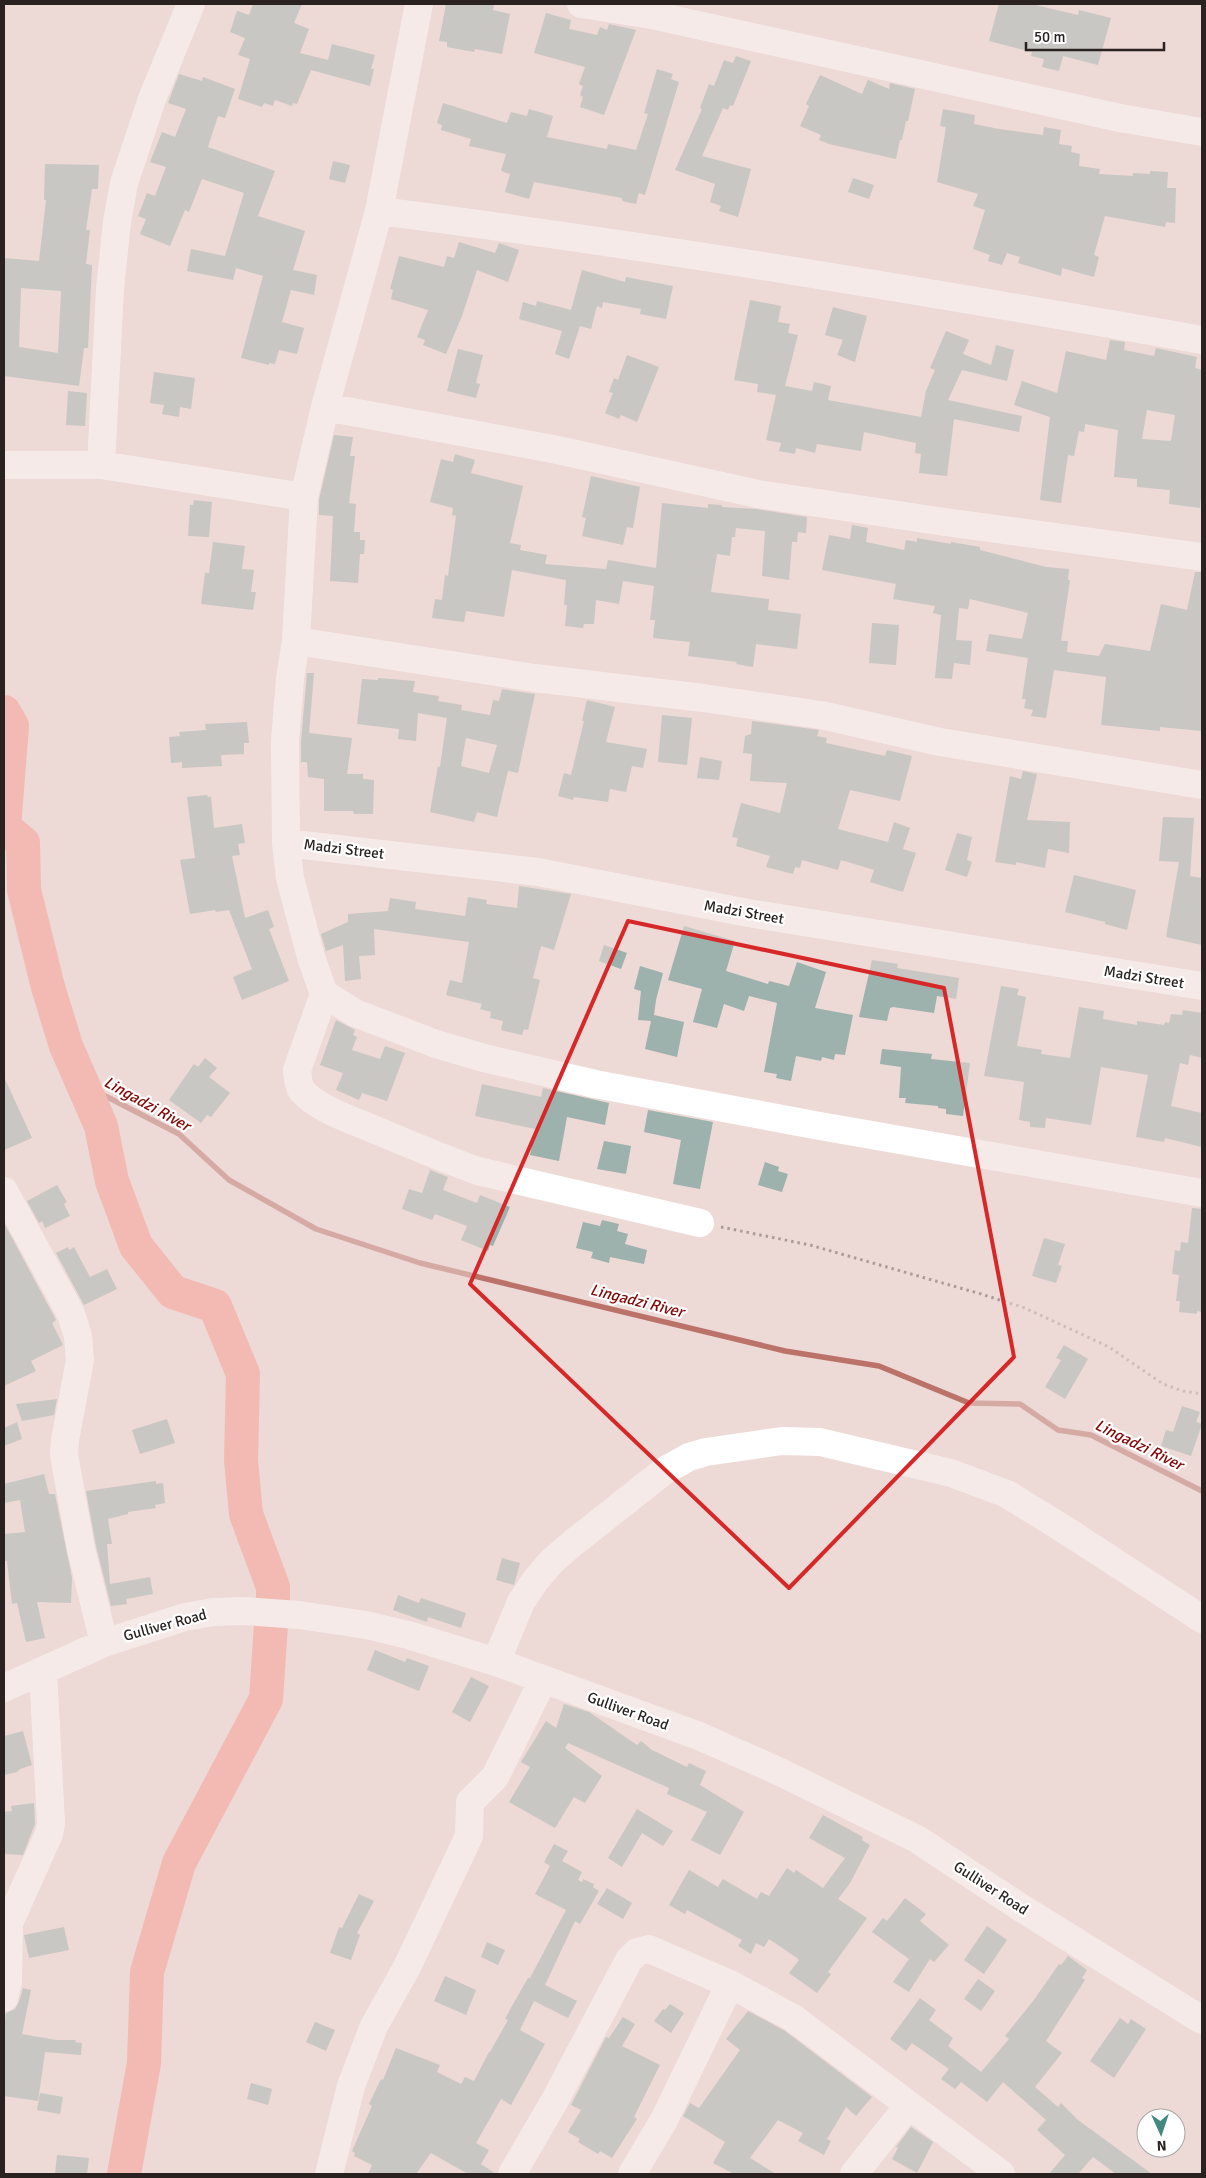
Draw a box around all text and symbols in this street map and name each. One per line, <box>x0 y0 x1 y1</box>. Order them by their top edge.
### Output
scale bar <box>1026 20 1164 52</box>
text: 50 m <box>1034 28 1065 46</box>
street label: Madzi Street <box>303 835 385 863</box>
street label: Madzi Street <box>703 896 785 928</box>
street label: Madzi Street <box>1103 962 1185 992</box>
water label: Lingadzi River <box>100 1072 196 1137</box>
water label: Lingadzi River <box>588 1280 688 1323</box>
water label: Lingadzi River <box>1092 1415 1188 1476</box>
street label: Gulliver Road <box>121 1605 209 1645</box>
street label: Gulliver Road <box>585 1688 671 1734</box>
street label: Gulliver Road <box>950 1857 1032 1919</box>
north arrow <box>1136 2108 1186 2158</box>
text: N <box>1156 2137 1167 2154</box>

